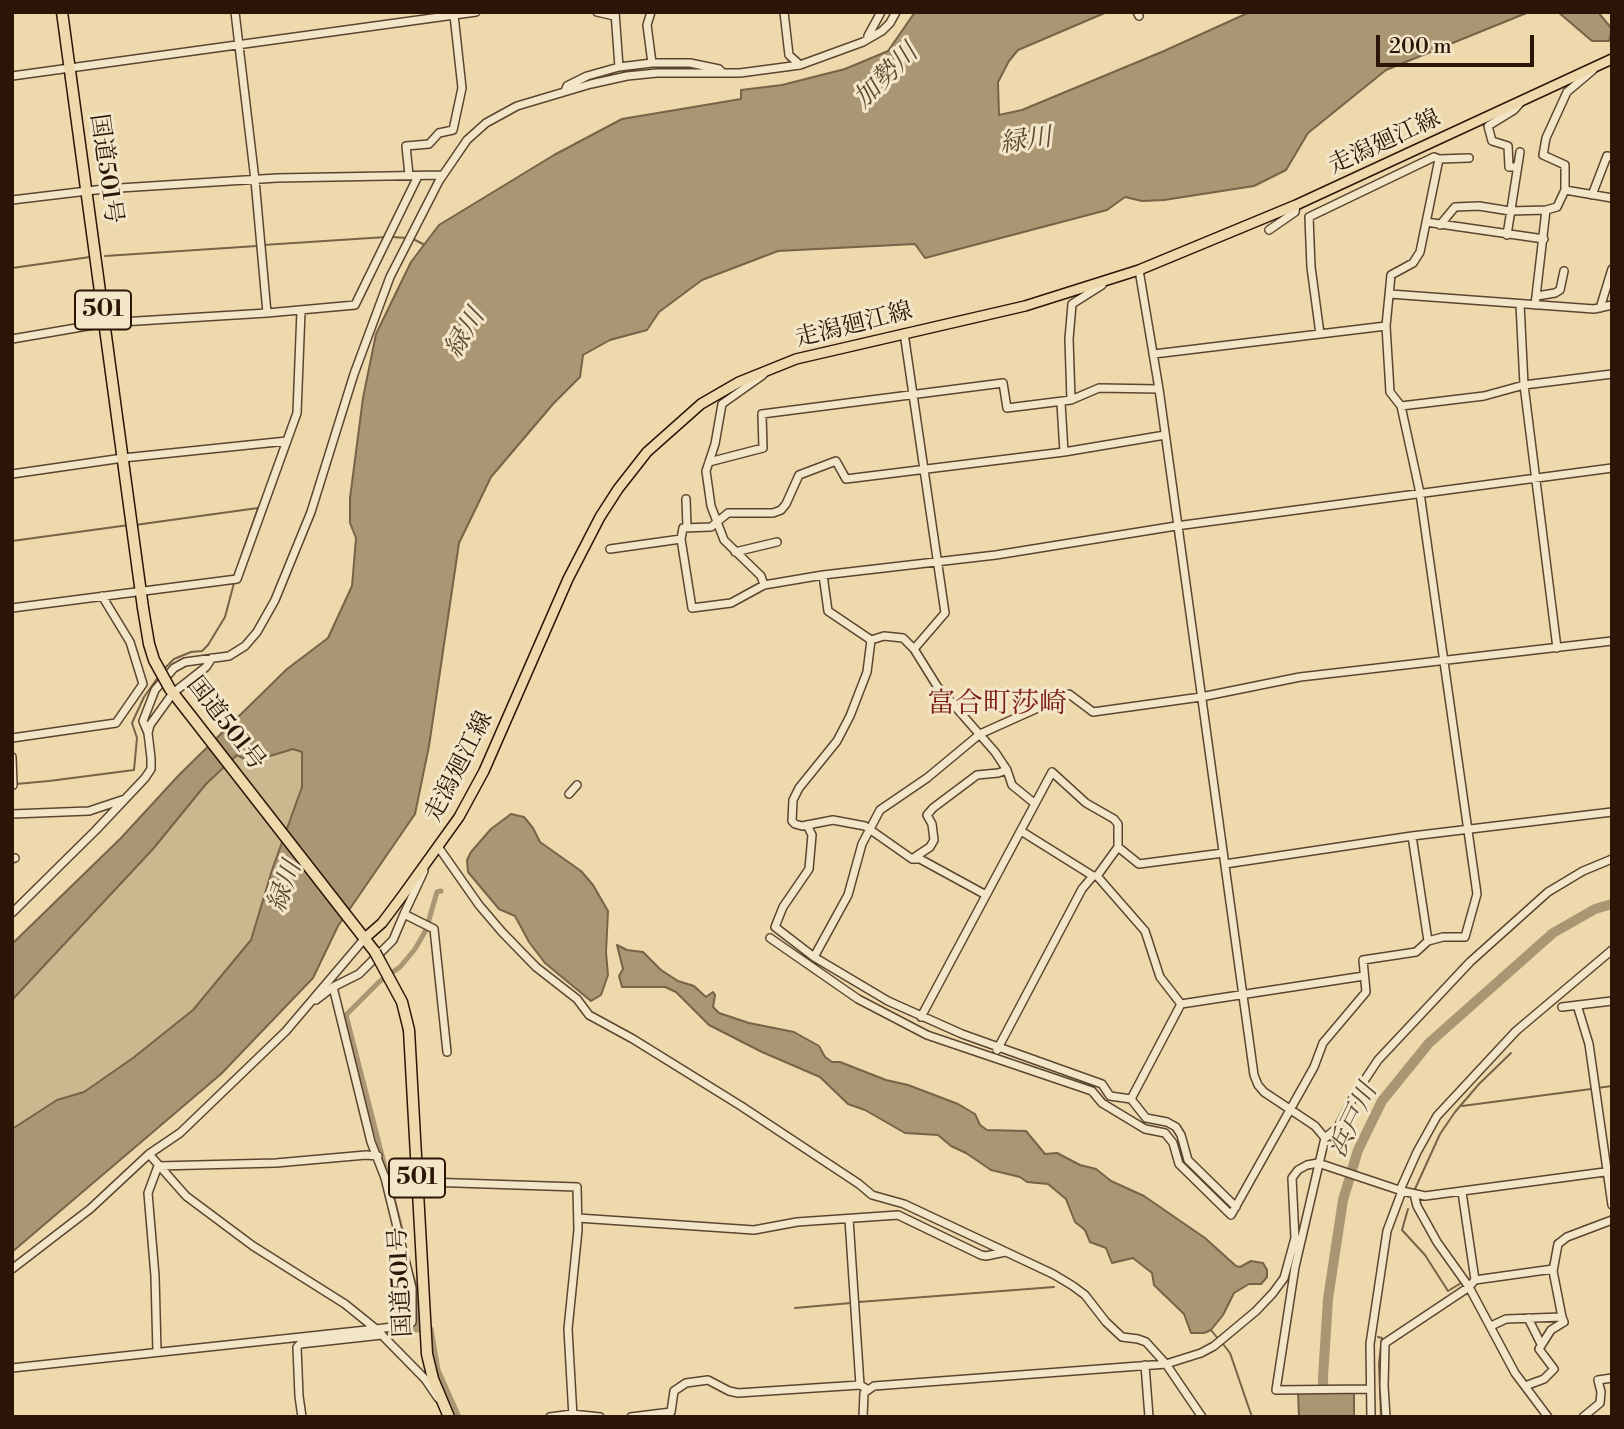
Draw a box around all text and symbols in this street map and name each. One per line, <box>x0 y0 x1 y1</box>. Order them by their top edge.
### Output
scale bar <box>1379 21 1536 65</box>
text: 200 m <box>1389 34 1452 60</box>
water label: 加勢川 <box>848 38 926 116</box>
street label: 走潟廻江線 <box>1325 105 1445 181</box>
street label: 国道501号 <box>83 112 127 226</box>
water label: 緑川 <box>998 123 1054 161</box>
road number: 501 <box>75 290 131 330</box>
street label: 走潟廻江線 <box>792 298 916 354</box>
water label: 緑川 <box>439 304 493 364</box>
street label: 国道501号 <box>180 672 270 776</box>
district label: 富合町莎崎 <box>927 688 1067 722</box>
street label: 走潟廻江線 <box>420 707 500 827</box>
water label: 緑川 <box>262 857 310 917</box>
water label: 浜戸川 <box>1323 1079 1385 1163</box>
road number: 501 <box>389 1158 445 1198</box>
street label: 国道501号 <box>385 1226 419 1338</box>

